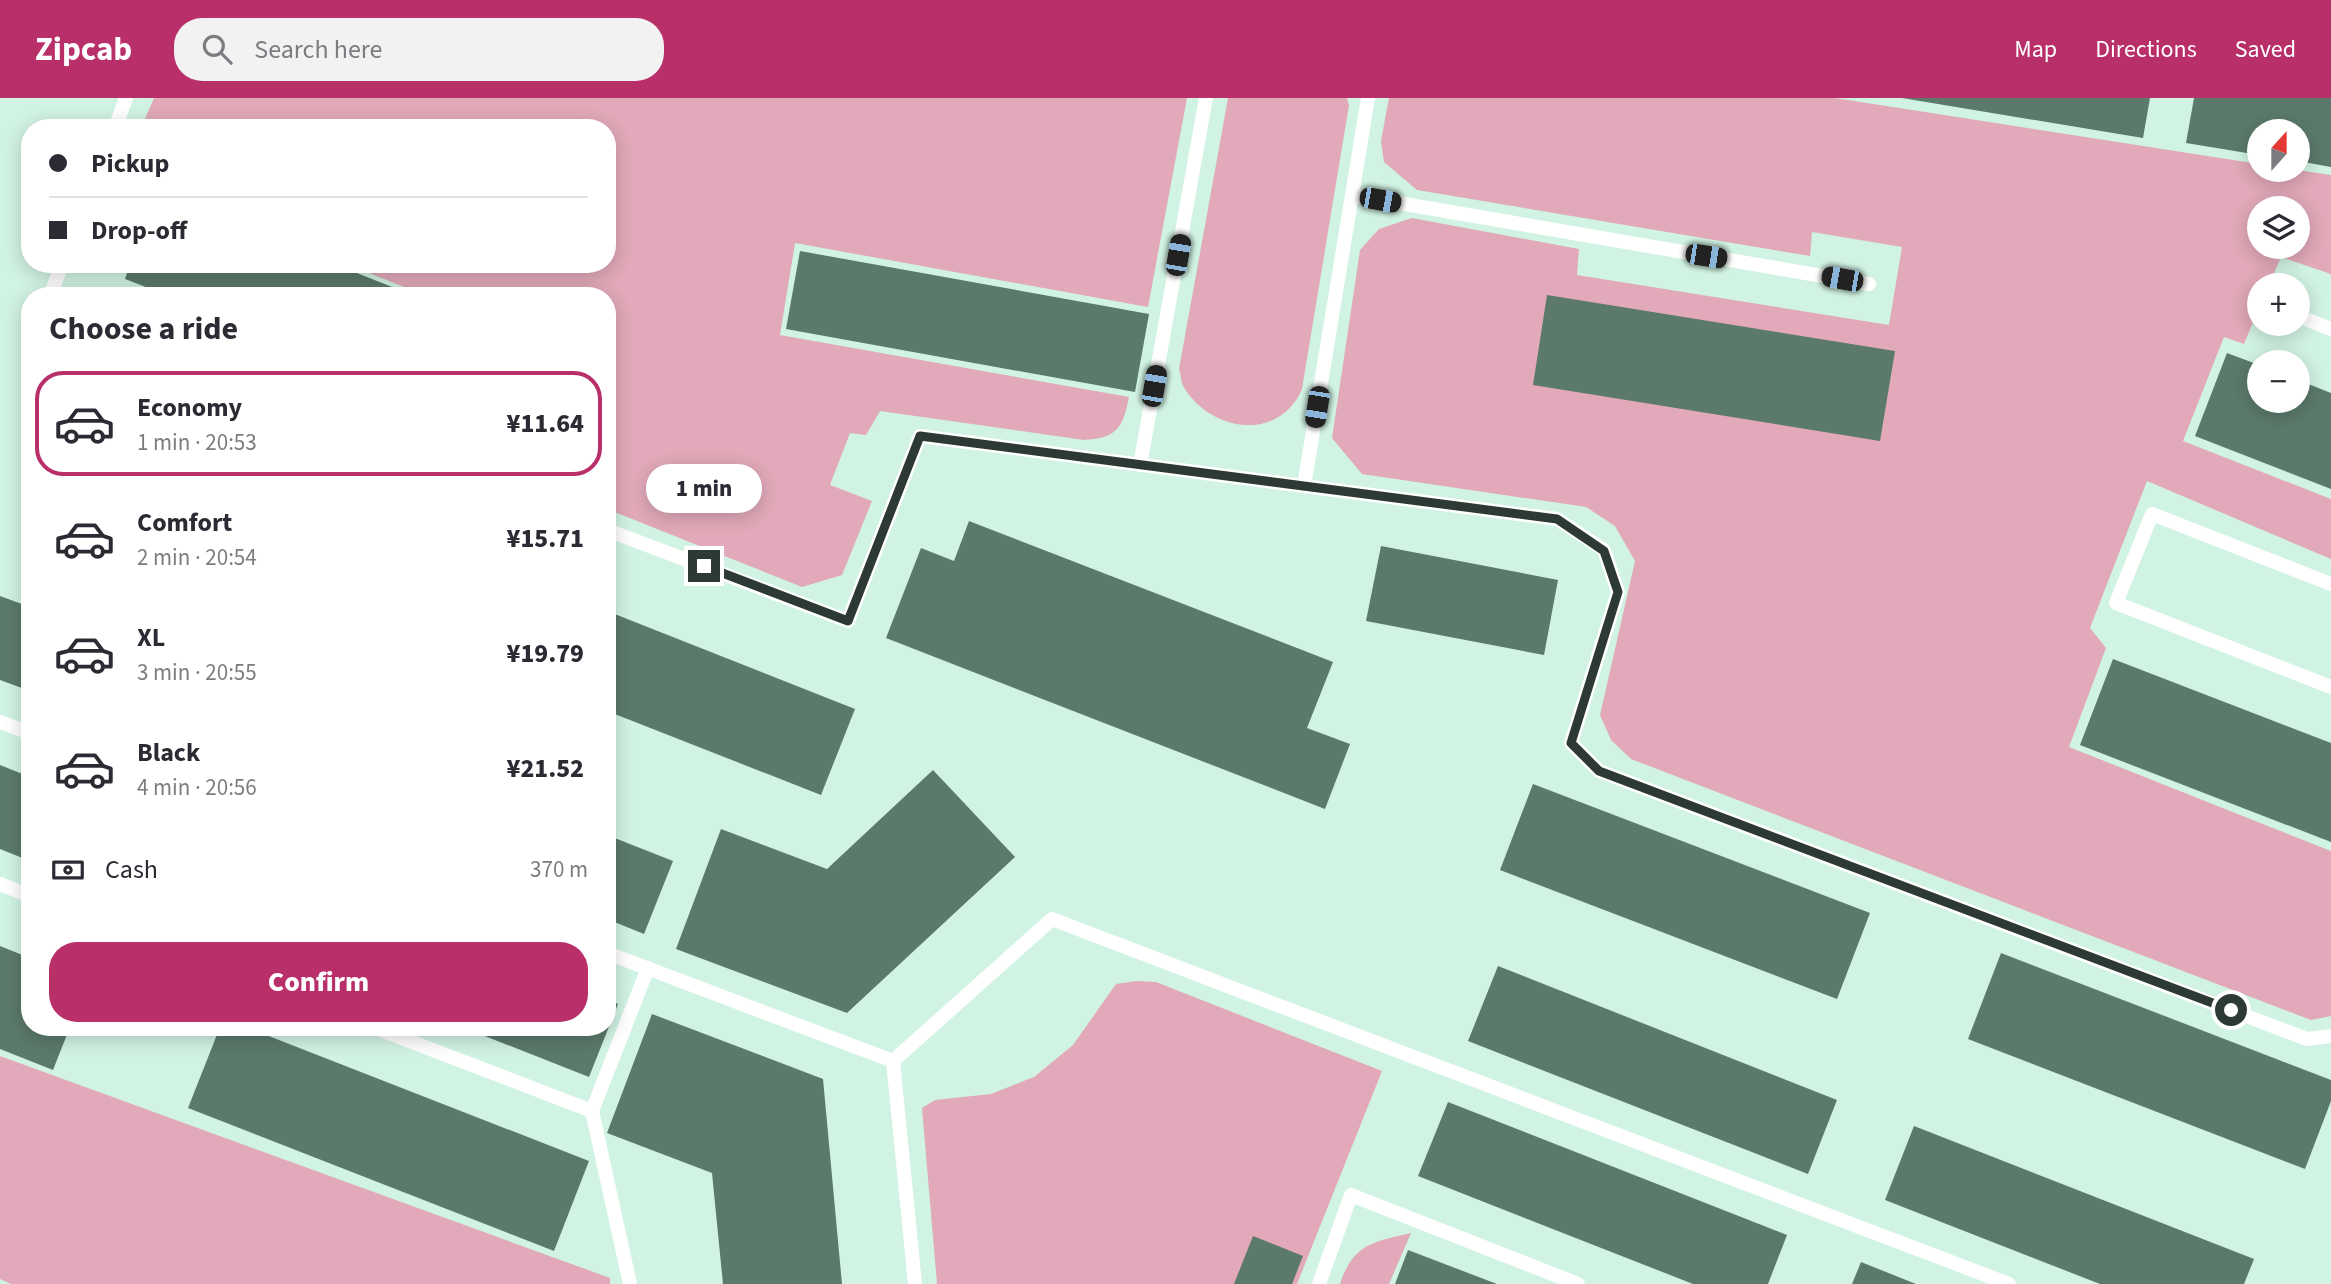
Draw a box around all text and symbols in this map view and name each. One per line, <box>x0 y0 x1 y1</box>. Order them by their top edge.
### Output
search box <box>174 18 664 81</box>
text: Zipcab <box>35 26 132 73</box>
icon: search <box>198 30 236 68</box>
text: Search here <box>254 31 382 68</box>
text: Map <box>2014 32 2057 67</box>
text: Directions <box>2095 32 2197 67</box>
text: Saved <box>2235 32 2296 67</box>
north arrow <box>2247 119 2310 182</box>
map controls <box>2247 119 2310 413</box>
text: Pickup <box>91 145 169 182</box>
car <box>1358 186 1403 214</box>
button: layers <box>2247 196 2310 259</box>
text: Drop-off <box>91 212 187 249</box>
car <box>1165 232 1192 278</box>
car <box>1684 242 1729 270</box>
car <box>1820 265 1865 293</box>
button: + <box>2247 273 2310 336</box>
text: Choose a ride <box>49 306 238 352</box>
button: − <box>2247 350 2310 413</box>
car <box>1141 363 1168 409</box>
car <box>1304 385 1331 429</box>
text: Economy <box>137 389 242 426</box>
icon: car <box>53 392 116 455</box>
text: ¥11.64 <box>507 405 584 442</box>
text: 1 min · 20:53 <box>137 426 257 459</box>
callout: 1 min <box>646 464 762 514</box>
text: 1 min <box>676 472 732 505</box>
text: Comfort <box>137 504 232 541</box>
icon: car <box>53 507 116 570</box>
text: ¥15.71 <box>507 520 584 557</box>
text: 2 min · 20:54 <box>137 541 257 574</box>
route end <box>688 550 720 582</box>
text: XL <box>137 619 165 656</box>
icon: car <box>53 622 116 685</box>
text: ¥19.79 <box>507 635 584 672</box>
text: 3 min · 20:55 <box>137 656 257 689</box>
text: Black <box>137 734 200 771</box>
icon: car <box>53 737 116 800</box>
text: ¥21.52 <box>507 750 584 787</box>
text: 4 min · 20:56 <box>137 771 257 804</box>
icon: cash <box>49 851 87 889</box>
text: Cash <box>105 851 158 888</box>
text: 370 m <box>530 853 588 886</box>
button: Confirm <box>49 942 588 1022</box>
route start <box>2215 994 2247 1026</box>

